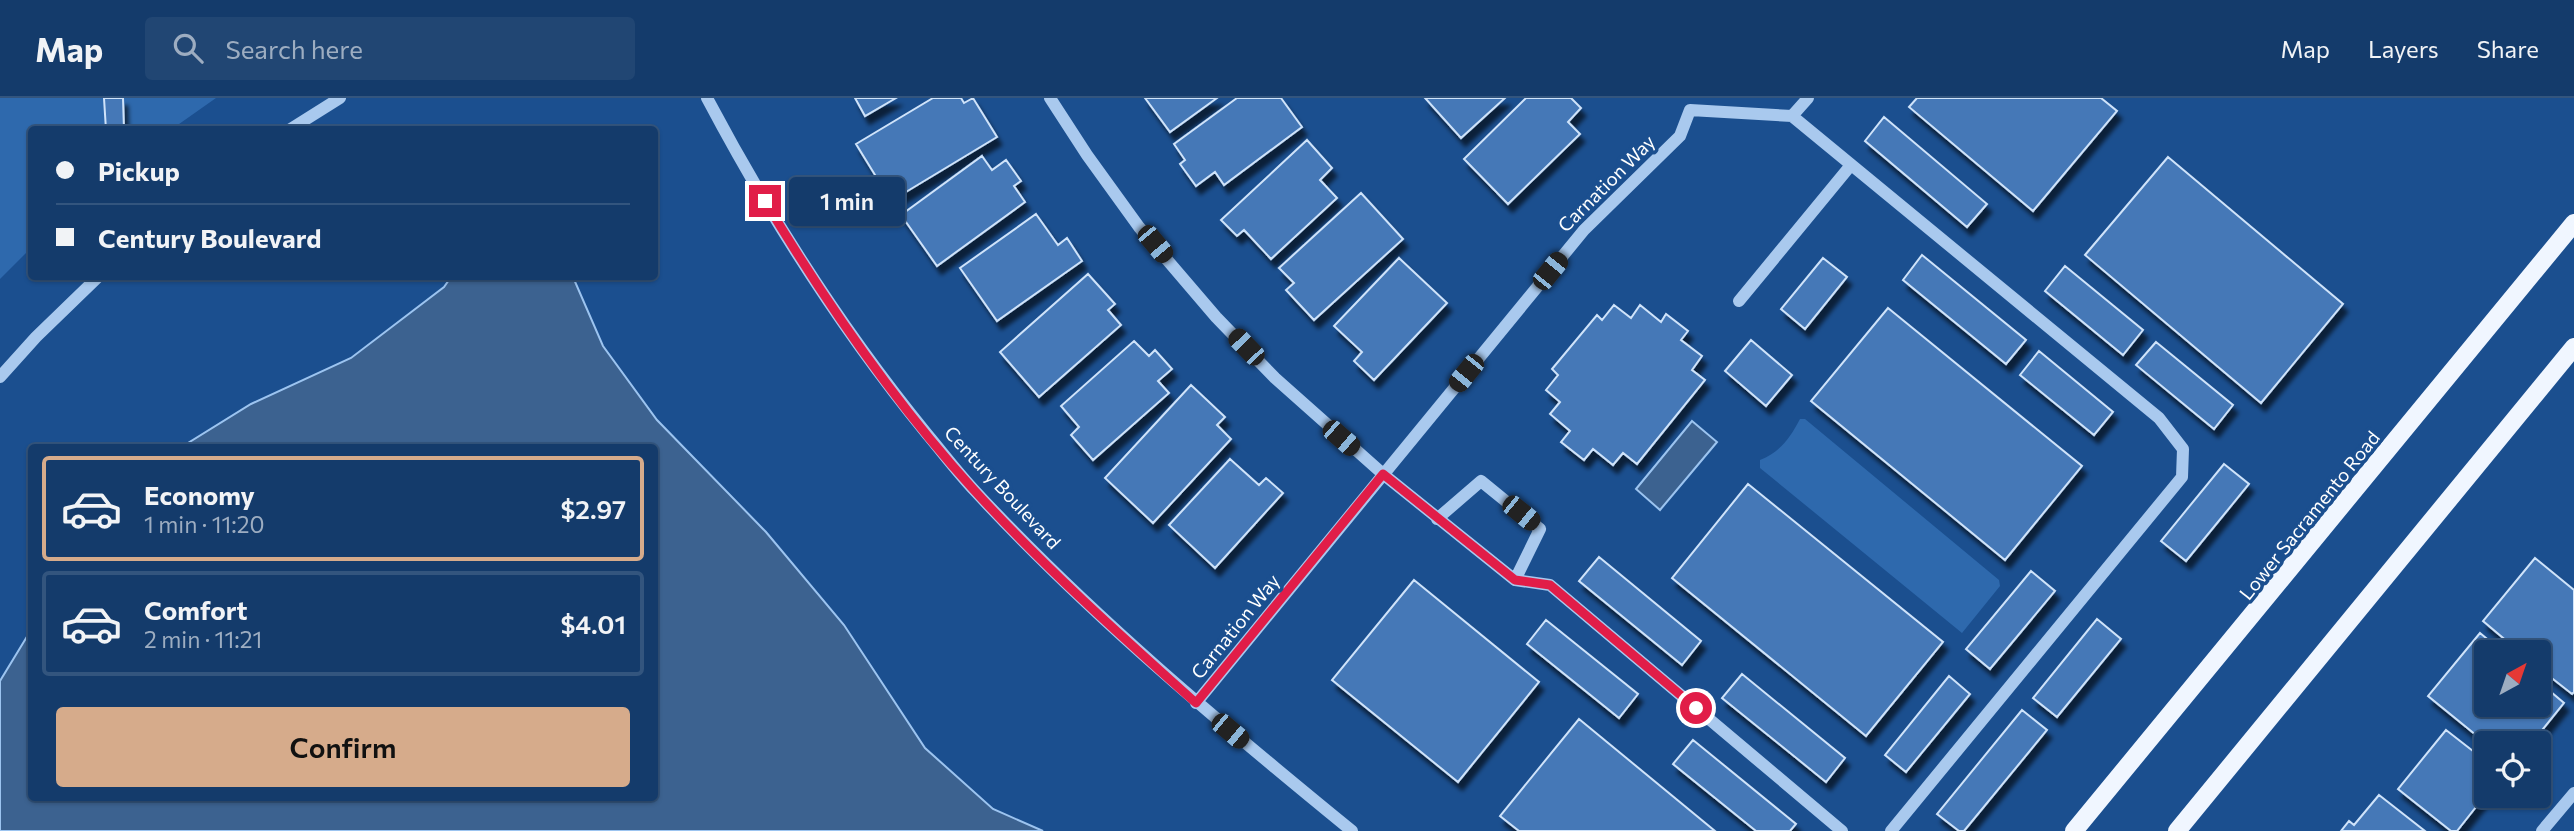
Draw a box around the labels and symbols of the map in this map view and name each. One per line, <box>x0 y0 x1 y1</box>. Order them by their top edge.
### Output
street label: Carnation Way <box>1553 130 1659 236</box>
callout: 1 min <box>790 176 905 226</box>
route end <box>749 185 781 217</box>
car <box>1134 221 1177 267</box>
car <box>1529 248 1572 294</box>
car <box>1224 325 1269 369</box>
car <box>1445 350 1488 396</box>
car <box>1319 416 1364 460</box>
street label: Century Boulevard <box>940 421 1066 553</box>
street label: Lower Sacramento Road <box>2234 426 2384 604</box>
car <box>1499 492 1544 534</box>
street label: Carnation Way <box>1186 569 1284 683</box>
north arrow <box>2474 640 2552 718</box>
route start <box>1680 692 1712 724</box>
car <box>1208 709 1253 753</box>

